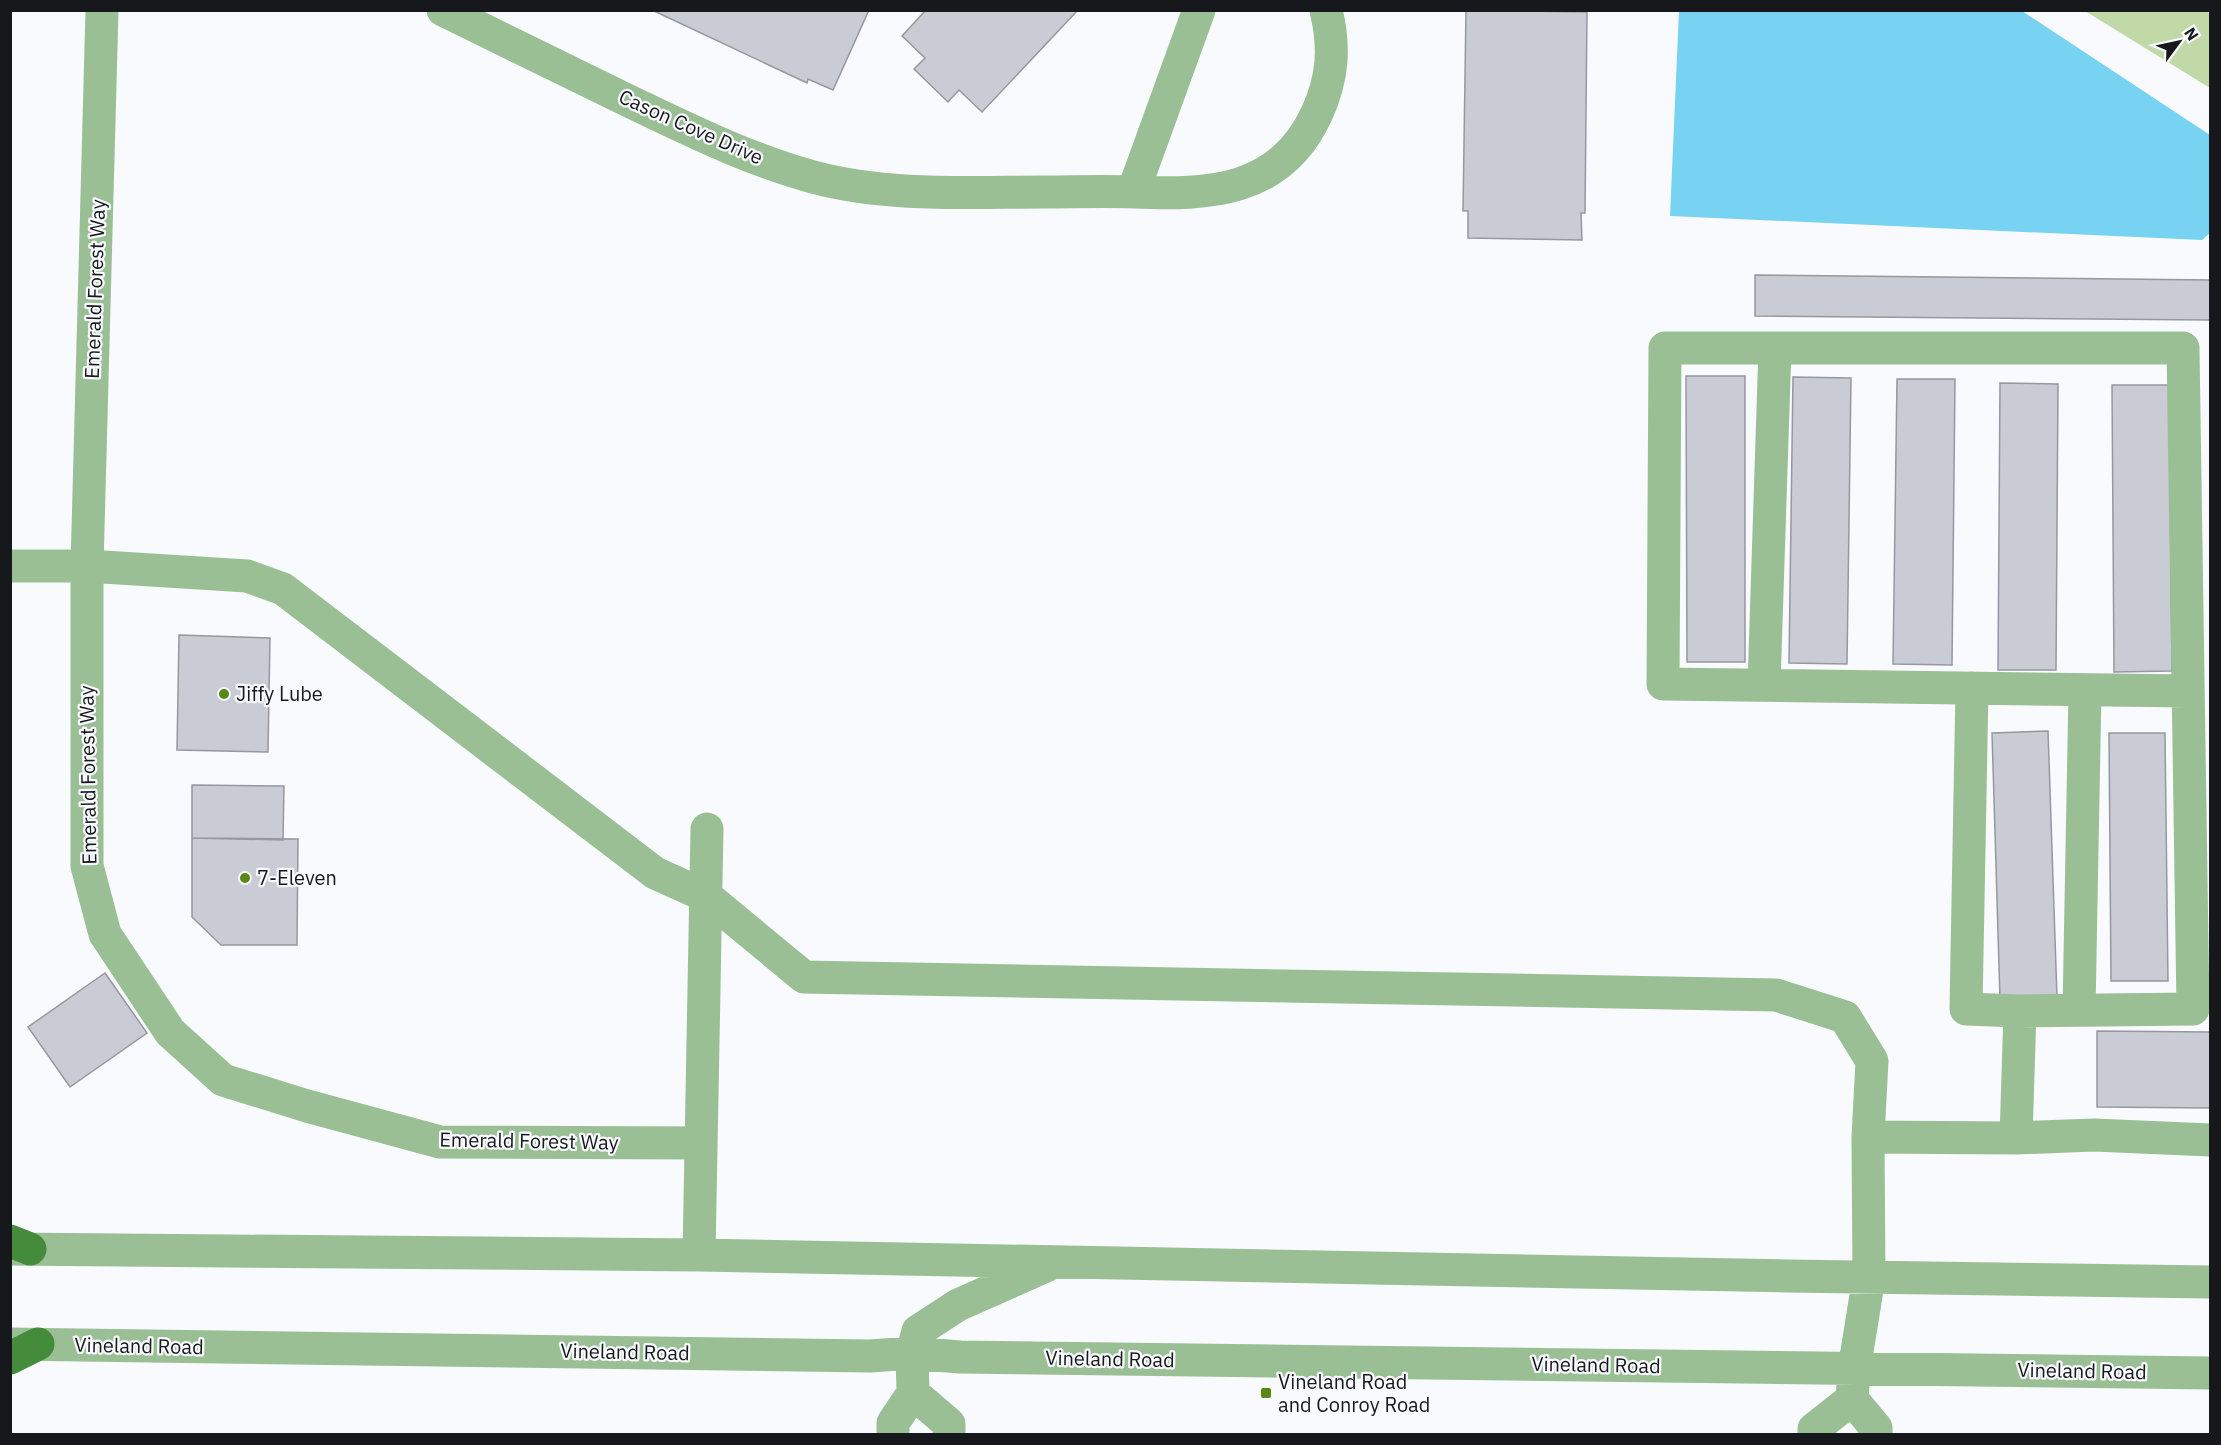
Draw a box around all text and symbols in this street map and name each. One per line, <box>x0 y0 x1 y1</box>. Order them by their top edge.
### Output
north arrow <box>2149 12 2209 72</box>
text: N <box>2180 24 2203 44</box>
street label: Cason Cove Drive <box>615 83 768 170</box>
street label: Emerald Forest Way <box>78 199 111 379</box>
place label: Jiffy Lube <box>236 680 323 707</box>
street label: Emerald Forest Way <box>72 685 103 865</box>
marker: Jiffy Lube <box>217 687 231 701</box>
place label: 7-Eleven <box>257 864 337 891</box>
marker: 7-Eleven <box>238 871 252 885</box>
street label: Emerald Forest Way <box>439 1125 619 1156</box>
street label: Vineland Road <box>74 1331 204 1360</box>
street label: Vineland Road <box>560 1337 690 1366</box>
street label: Vineland Road <box>1045 1344 1175 1373</box>
street label: Vineland Road <box>1531 1350 1661 1379</box>
street label: Vineland Road <box>2017 1356 2147 1385</box>
place label: Vineland Road and Conroy Road <box>1278 1368 1430 1418</box>
marker: Vineland Road and Conroy Road <box>1259 1386 1273 1400</box>

